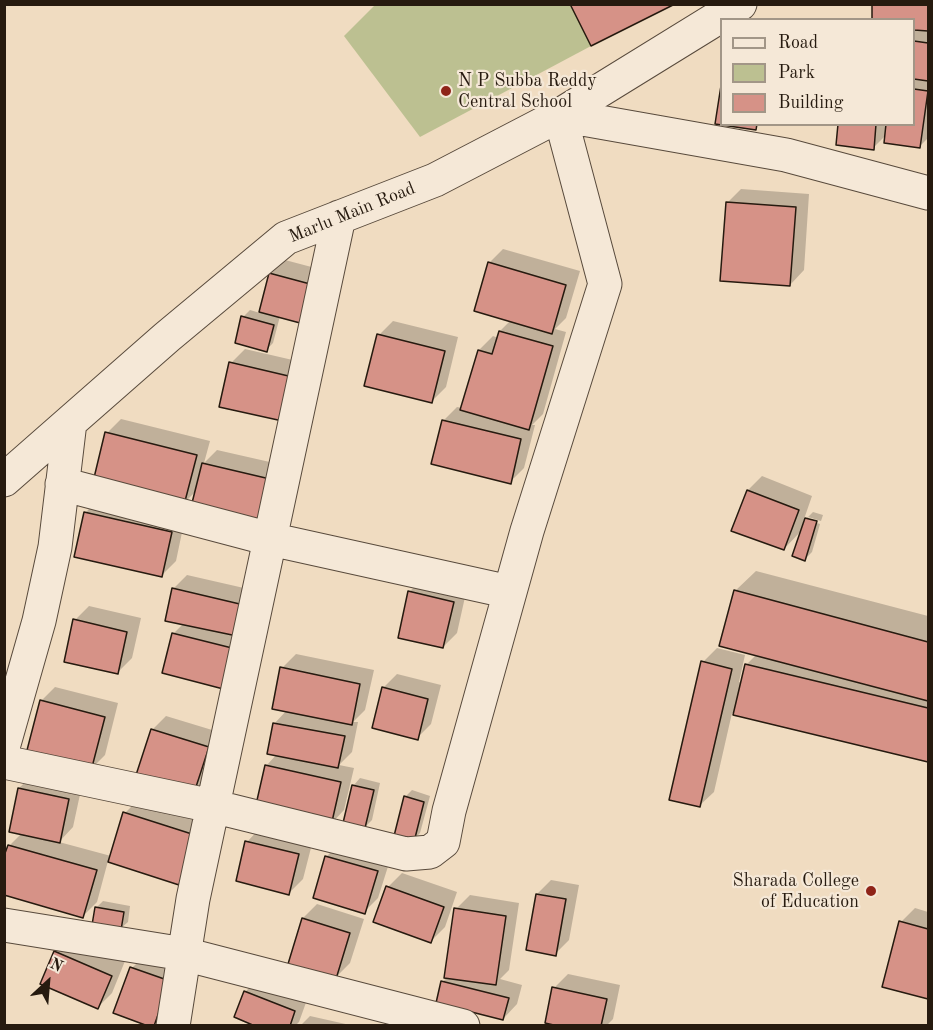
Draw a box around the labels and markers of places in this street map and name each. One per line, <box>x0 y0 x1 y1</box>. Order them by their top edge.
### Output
place label: N P Subba Reddy Central School <box>458 70 597 112</box>
marker: N P Subba Reddy Central School <box>439 84 453 98</box>
place label: Sharada College of Education <box>733 870 859 912</box>
marker: Sharada College of Education <box>864 884 878 898</box>

